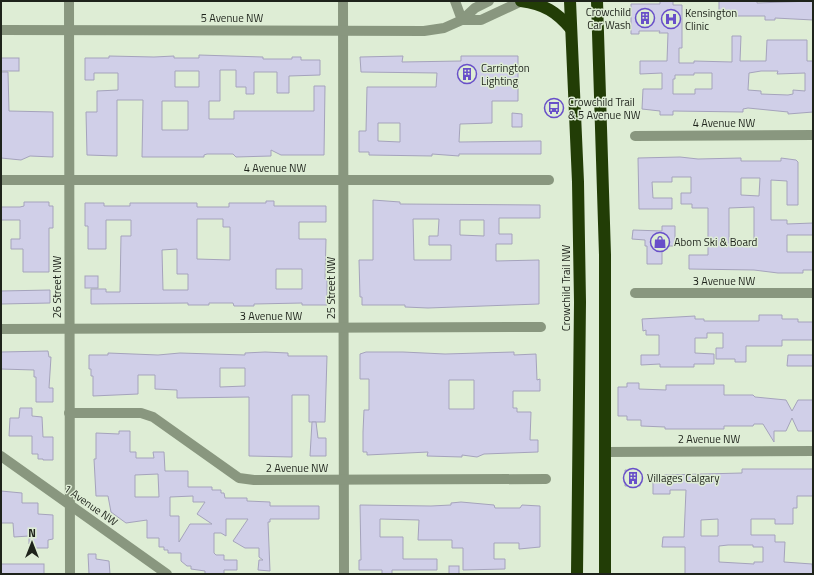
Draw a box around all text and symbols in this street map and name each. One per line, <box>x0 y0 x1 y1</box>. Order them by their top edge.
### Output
place label: Crowchild Car Wash <box>586 4 631 33</box>
place label: Kensington Clinic <box>685 5 737 34</box>
building icon: Crowchild Car Wash <box>634 7 656 29</box>
hospital icon: Kensington Clinic <box>660 8 682 30</box>
street label: 5 Avenue NW <box>201 10 264 26</box>
place label: Carrington Lighting <box>481 60 530 89</box>
building icon: Carrington Lighting <box>456 63 478 85</box>
place label: Crowchild Trail & 5 Avenue NW <box>568 94 641 123</box>
bus stop icon: Crowchild Trail & 5 Avenue NW <box>543 97 565 119</box>
street label: 4 Avenue NW <box>693 115 756 131</box>
street label: 4 Avenue NW <box>244 160 307 176</box>
shop icon: Abom Ski & Board <box>649 231 671 253</box>
place label: Abom Ski & Board <box>674 234 758 250</box>
street label: Crowchild Trail NW <box>558 245 574 331</box>
street label: 26 Street NW <box>49 255 65 318</box>
street label: 25 Street NW <box>323 256 339 319</box>
street label: 3 Avenue NW <box>693 273 756 289</box>
street label: 3 Avenue NW <box>240 308 303 324</box>
street label: 2 Avenue NW <box>678 431 741 447</box>
street label: 2 Avenue NW <box>266 460 329 476</box>
building icon: Villages Calgary <box>622 467 644 489</box>
place label: Villages Calgary <box>647 470 720 486</box>
street label: 1 Avenue NW <box>61 480 121 530</box>
north arrow <box>12 523 52 563</box>
text: N <box>28 525 36 541</box>

